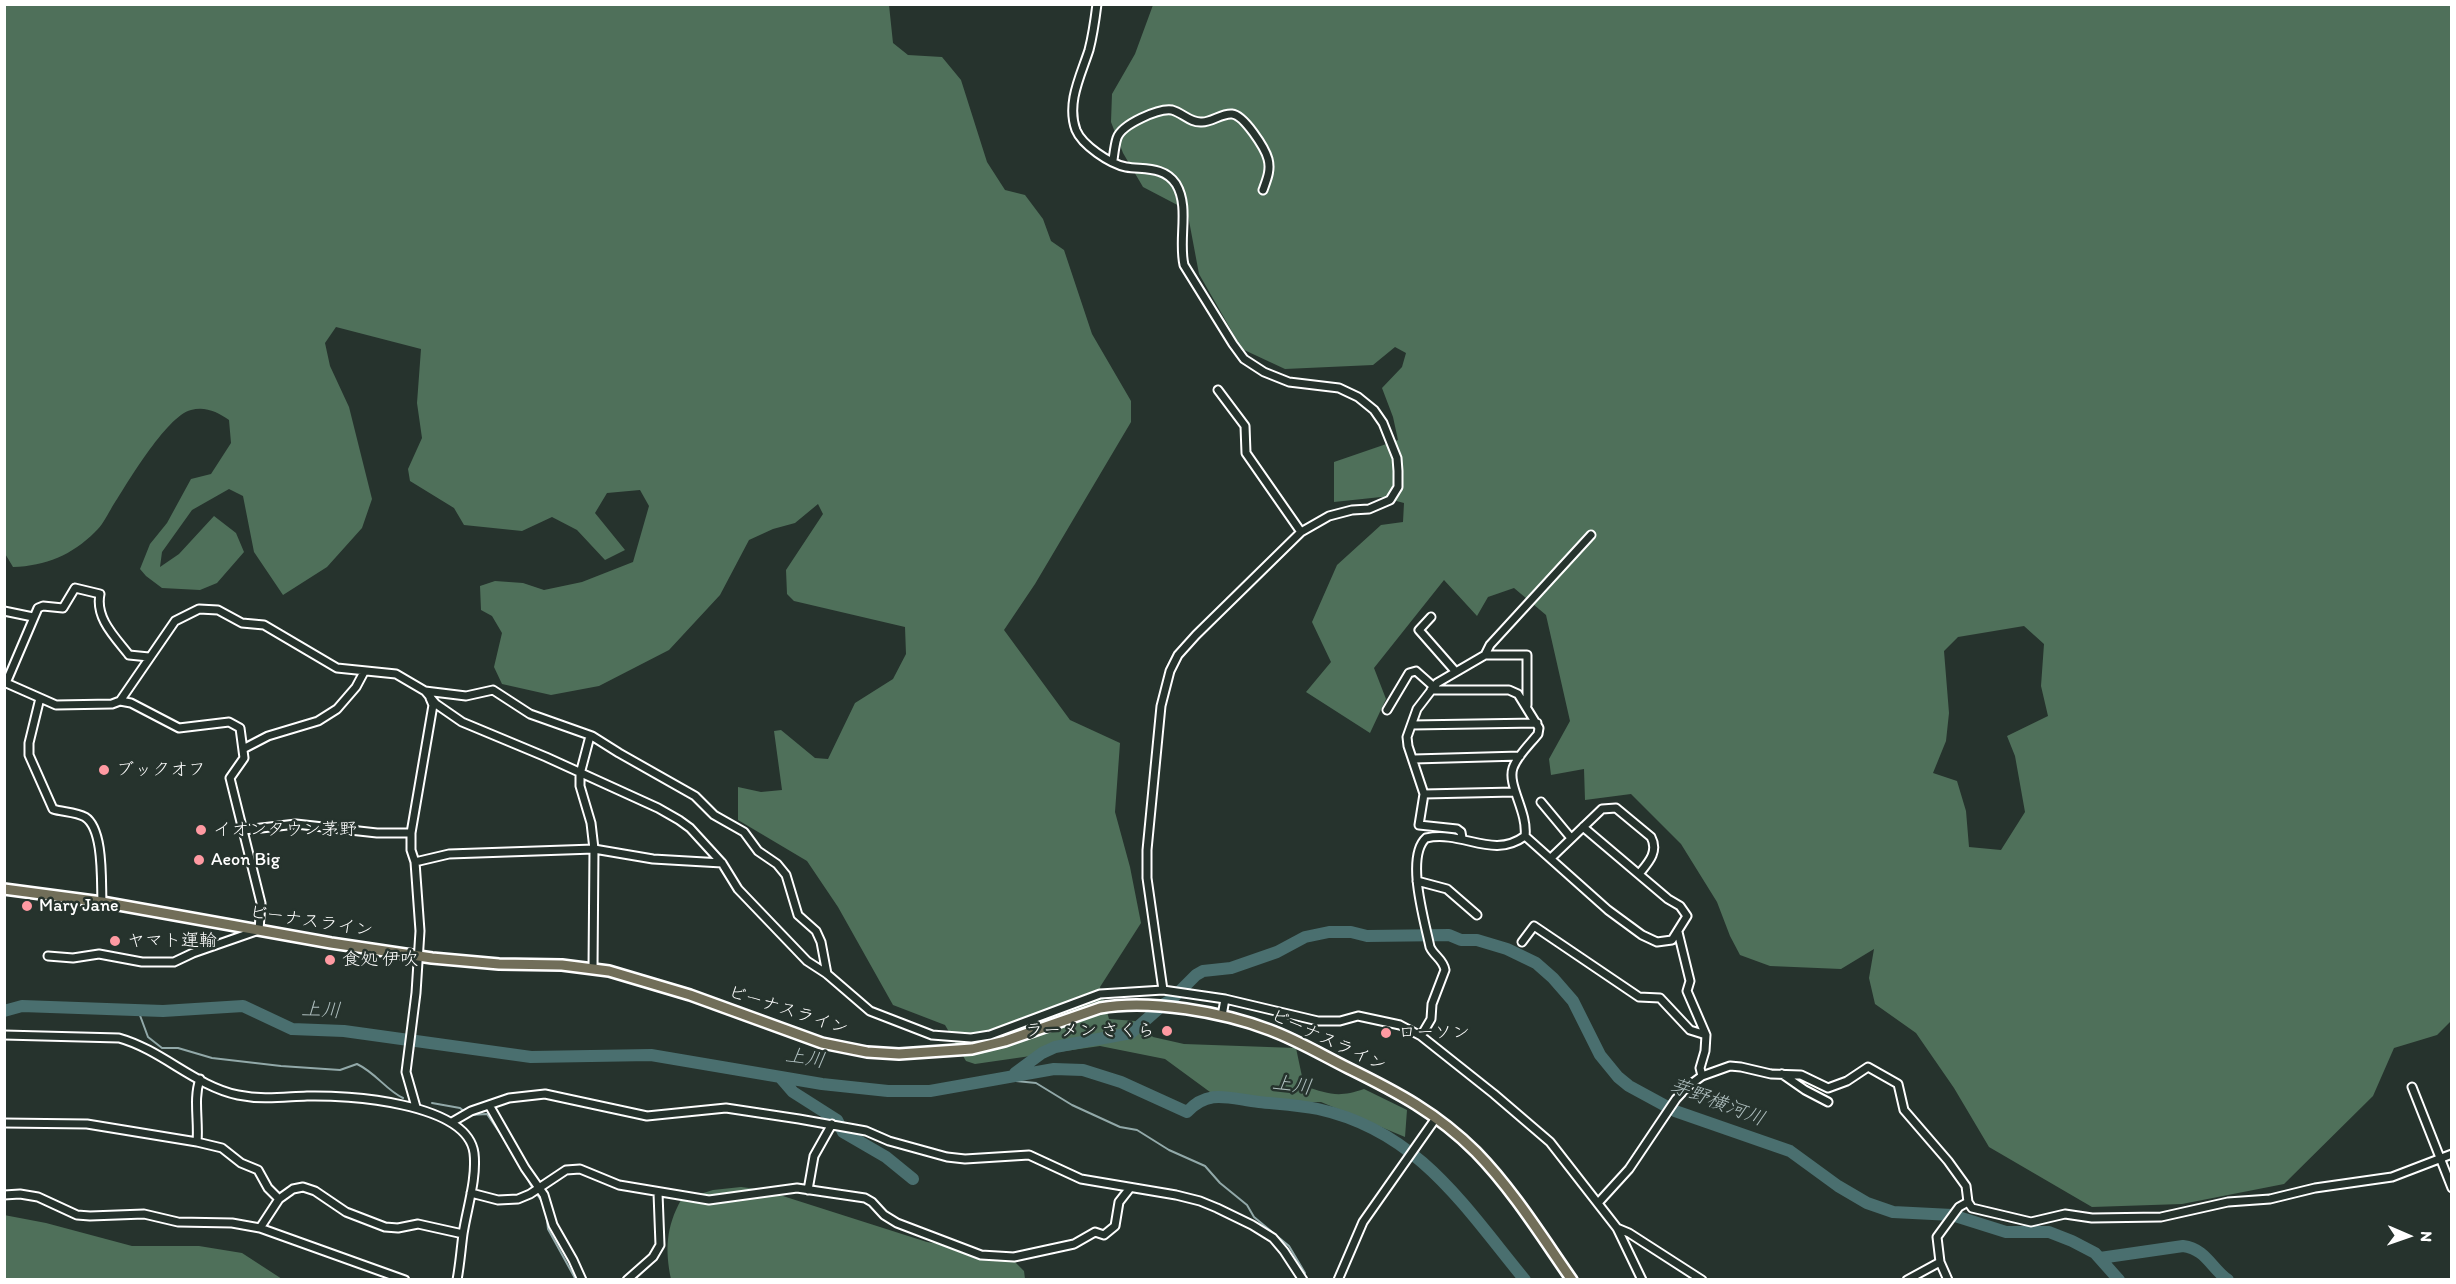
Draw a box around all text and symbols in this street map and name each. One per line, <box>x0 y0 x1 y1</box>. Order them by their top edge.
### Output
place label: ブックオフ <box>116 759 206 781</box>
marker: ブックオフ <box>97 763 111 777</box>
place label: イオンタウン茅野 <box>213 819 357 841</box>
marker: イオンタウン茅野 <box>194 823 208 837</box>
place label: Aeon Big <box>211 849 280 871</box>
marker: Aeon Big <box>192 853 206 867</box>
place label: Mary Jane <box>39 895 119 917</box>
marker: Mary Jane <box>20 899 34 913</box>
street label: ビーナスライン <box>248 902 374 942</box>
place label: ヤマト運輸 <box>127 930 217 952</box>
marker: ヤマト運輸 <box>108 934 122 948</box>
place label: 食処 伊吹 <box>342 949 418 971</box>
marker: 食処 伊吹 <box>323 953 337 967</box>
street label: ビーナスライン <box>725 981 851 1041</box>
water label: 上川 <box>300 998 342 1024</box>
street label: ビーナスライン <box>1267 1005 1389 1077</box>
place label: ラーメン さくら <box>1025 1020 1155 1042</box>
place label: ローソン <box>1398 1022 1470 1044</box>
marker: ラーメン さくら <box>1160 1024 1174 1038</box>
marker: ローソン <box>1379 1026 1393 1040</box>
water label: 上川 <box>783 1044 827 1074</box>
water label: 上川 <box>1271 1071 1313 1101</box>
water label: 芽野横河川 <box>1666 1074 1768 1132</box>
north arrow <box>2378 1206 2438 1266</box>
text: N <box>2417 1231 2436 1242</box>

